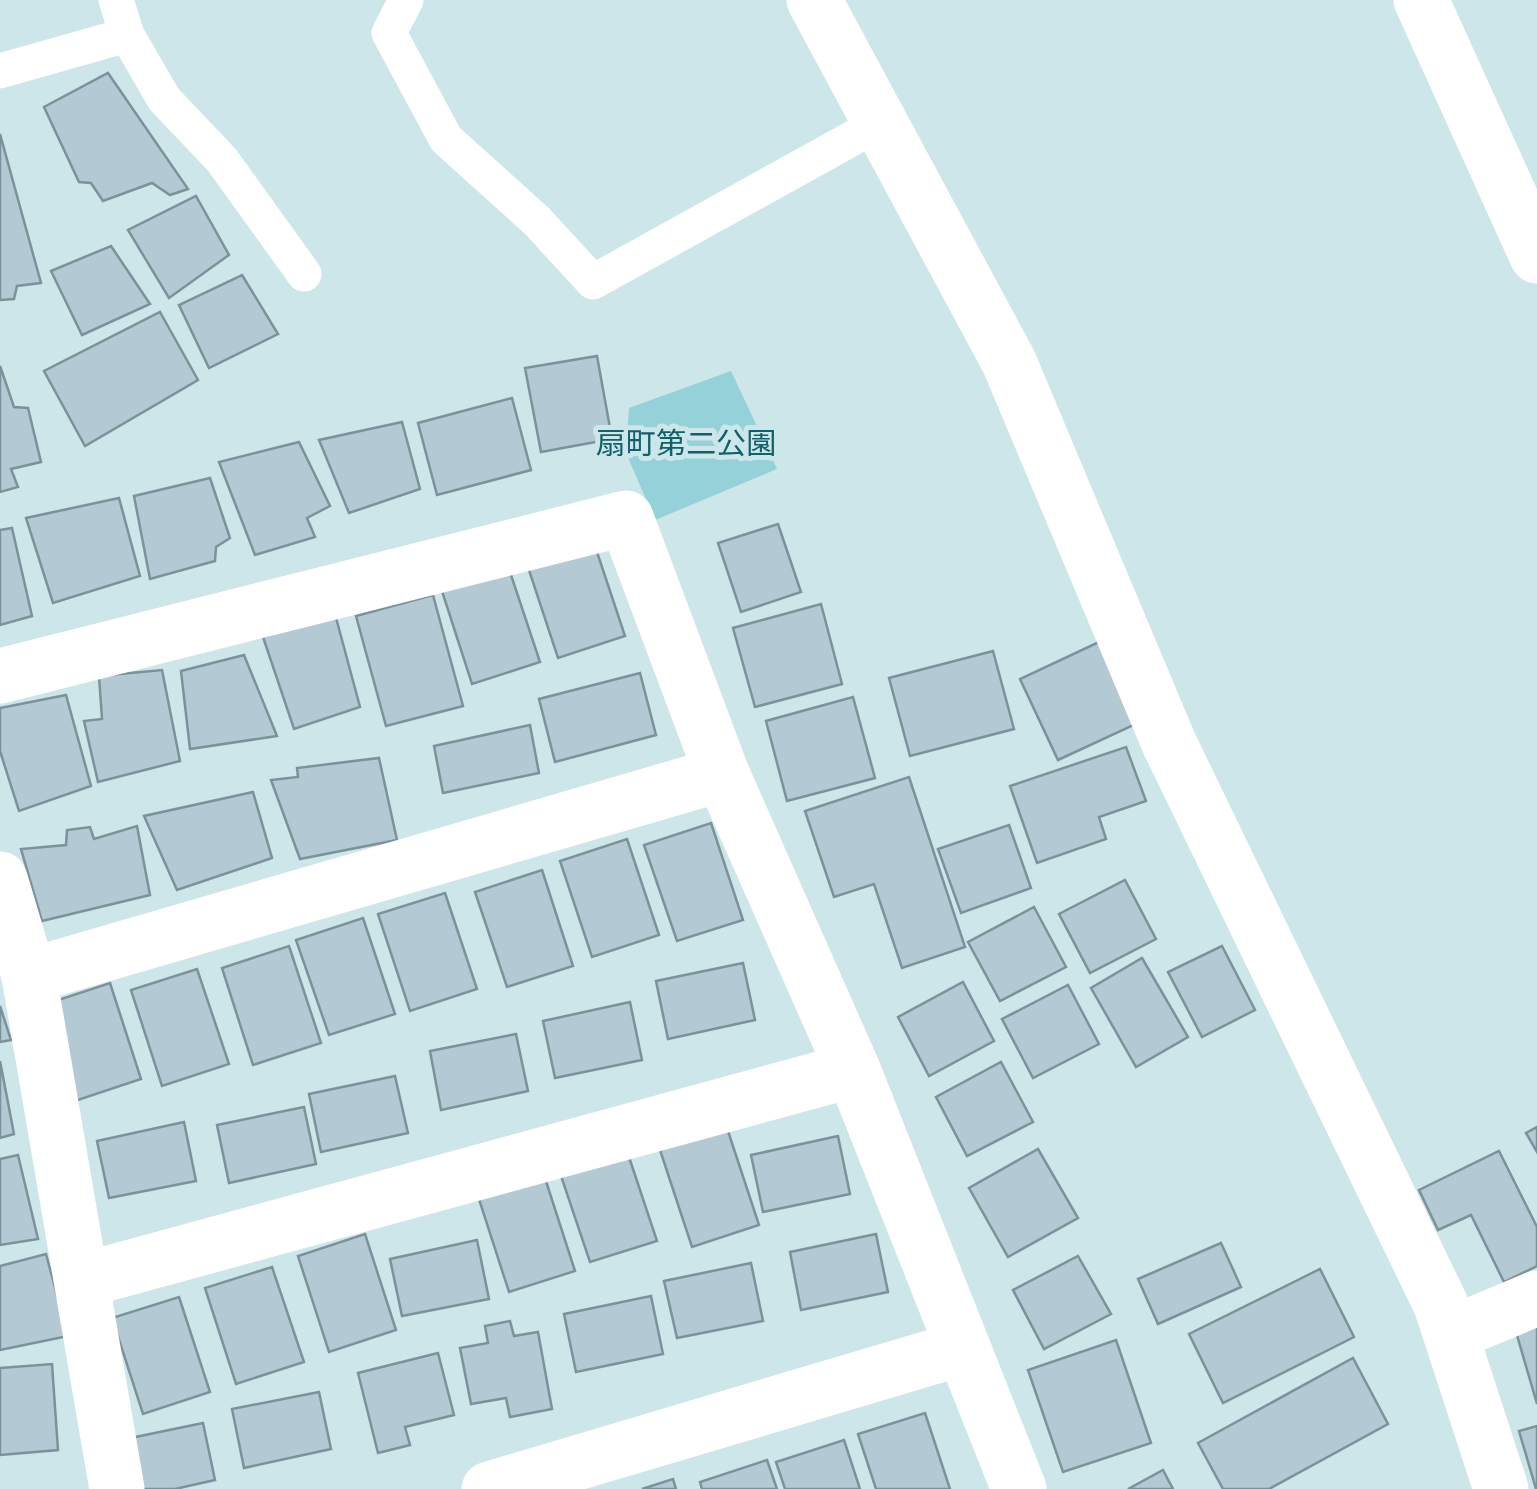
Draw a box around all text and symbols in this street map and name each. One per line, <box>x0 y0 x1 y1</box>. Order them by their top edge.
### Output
park label: 扇町第二公園 <box>596 428 776 465</box>

